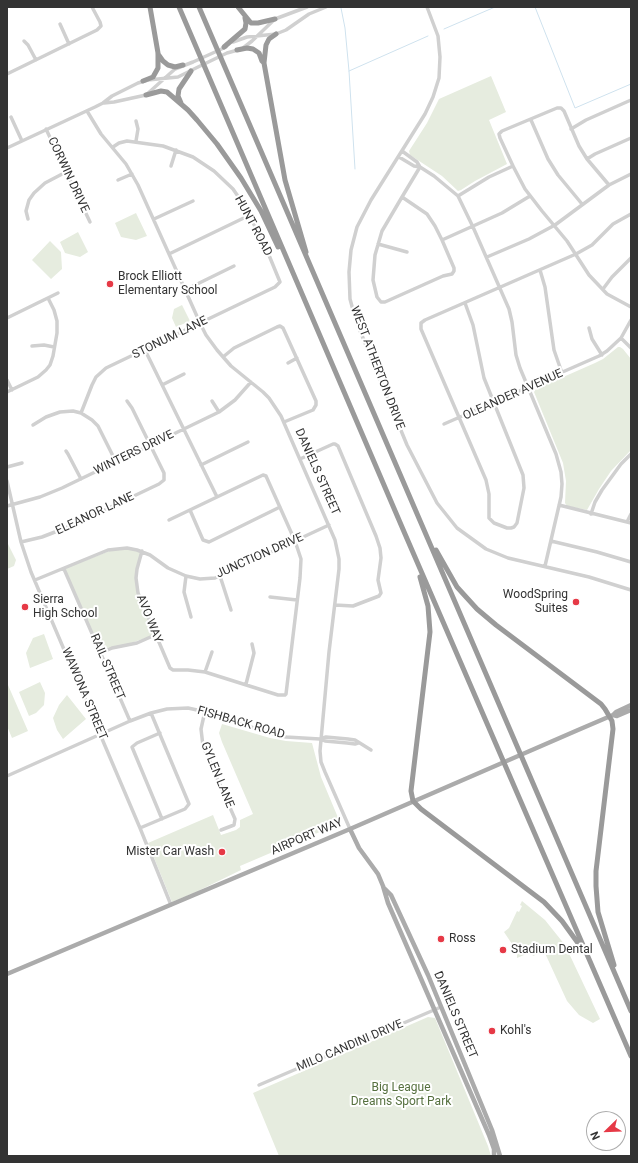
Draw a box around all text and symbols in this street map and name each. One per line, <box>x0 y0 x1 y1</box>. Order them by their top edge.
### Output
street label: CORWIN DRIVE <box>44 135 92 215</box>
street label: HUNT ROAD <box>231 193 275 259</box>
place label: Brock Elliott Elementary School <box>118 270 218 298</box>
marker: Brock Elliott Elementary School <box>105 279 115 289</box>
street label: WEST ATHERTON DRIVE <box>347 304 407 432</box>
street label: STONUM LANE <box>130 314 210 362</box>
street label: OLEANDER AVENUE <box>461 366 565 424</box>
street label: DANIELS STREET <box>291 426 343 518</box>
street label: WINTERS DRIVE <box>92 428 176 478</box>
street label: ELEANOR LANE <box>53 490 137 538</box>
street label: JUNCTION DRIVE <box>214 530 306 582</box>
place label: WoodSpring Suites <box>503 588 568 616</box>
place label: Sierra High School <box>33 593 97 621</box>
street label: AVO WAY <box>133 593 165 645</box>
marker: WoodSpring Suites <box>571 597 581 607</box>
marker: Sierra High School <box>20 602 30 612</box>
street label: RAIL STREET <box>87 632 127 702</box>
street label: WAWONA STREET <box>58 646 110 742</box>
street label: FISHBACK ROAD <box>196 704 286 742</box>
street label: GYLEN LANE <box>197 740 237 810</box>
street label: AIRPORT WAY <box>269 815 345 859</box>
place label: Mister Car Wash <box>126 845 214 859</box>
marker: Mister Car Wash <box>217 847 227 857</box>
place label: Ross <box>449 932 476 946</box>
marker: Ross <box>436 934 446 944</box>
place label: Stadium Dental <box>511 943 593 957</box>
marker: Stadium Dental <box>498 945 508 955</box>
street label: DANIELS STREET <box>430 969 480 1061</box>
street label: MILO CANDINI DRIVE <box>295 1017 405 1075</box>
place label: Kohl's <box>500 1024 532 1038</box>
marker: Kohl's <box>487 1026 497 1036</box>
park label: Big League Dreams Sport Park <box>351 1081 451 1109</box>
north arrow <box>586 1111 626 1151</box>
text: N <box>588 1129 603 1142</box>

